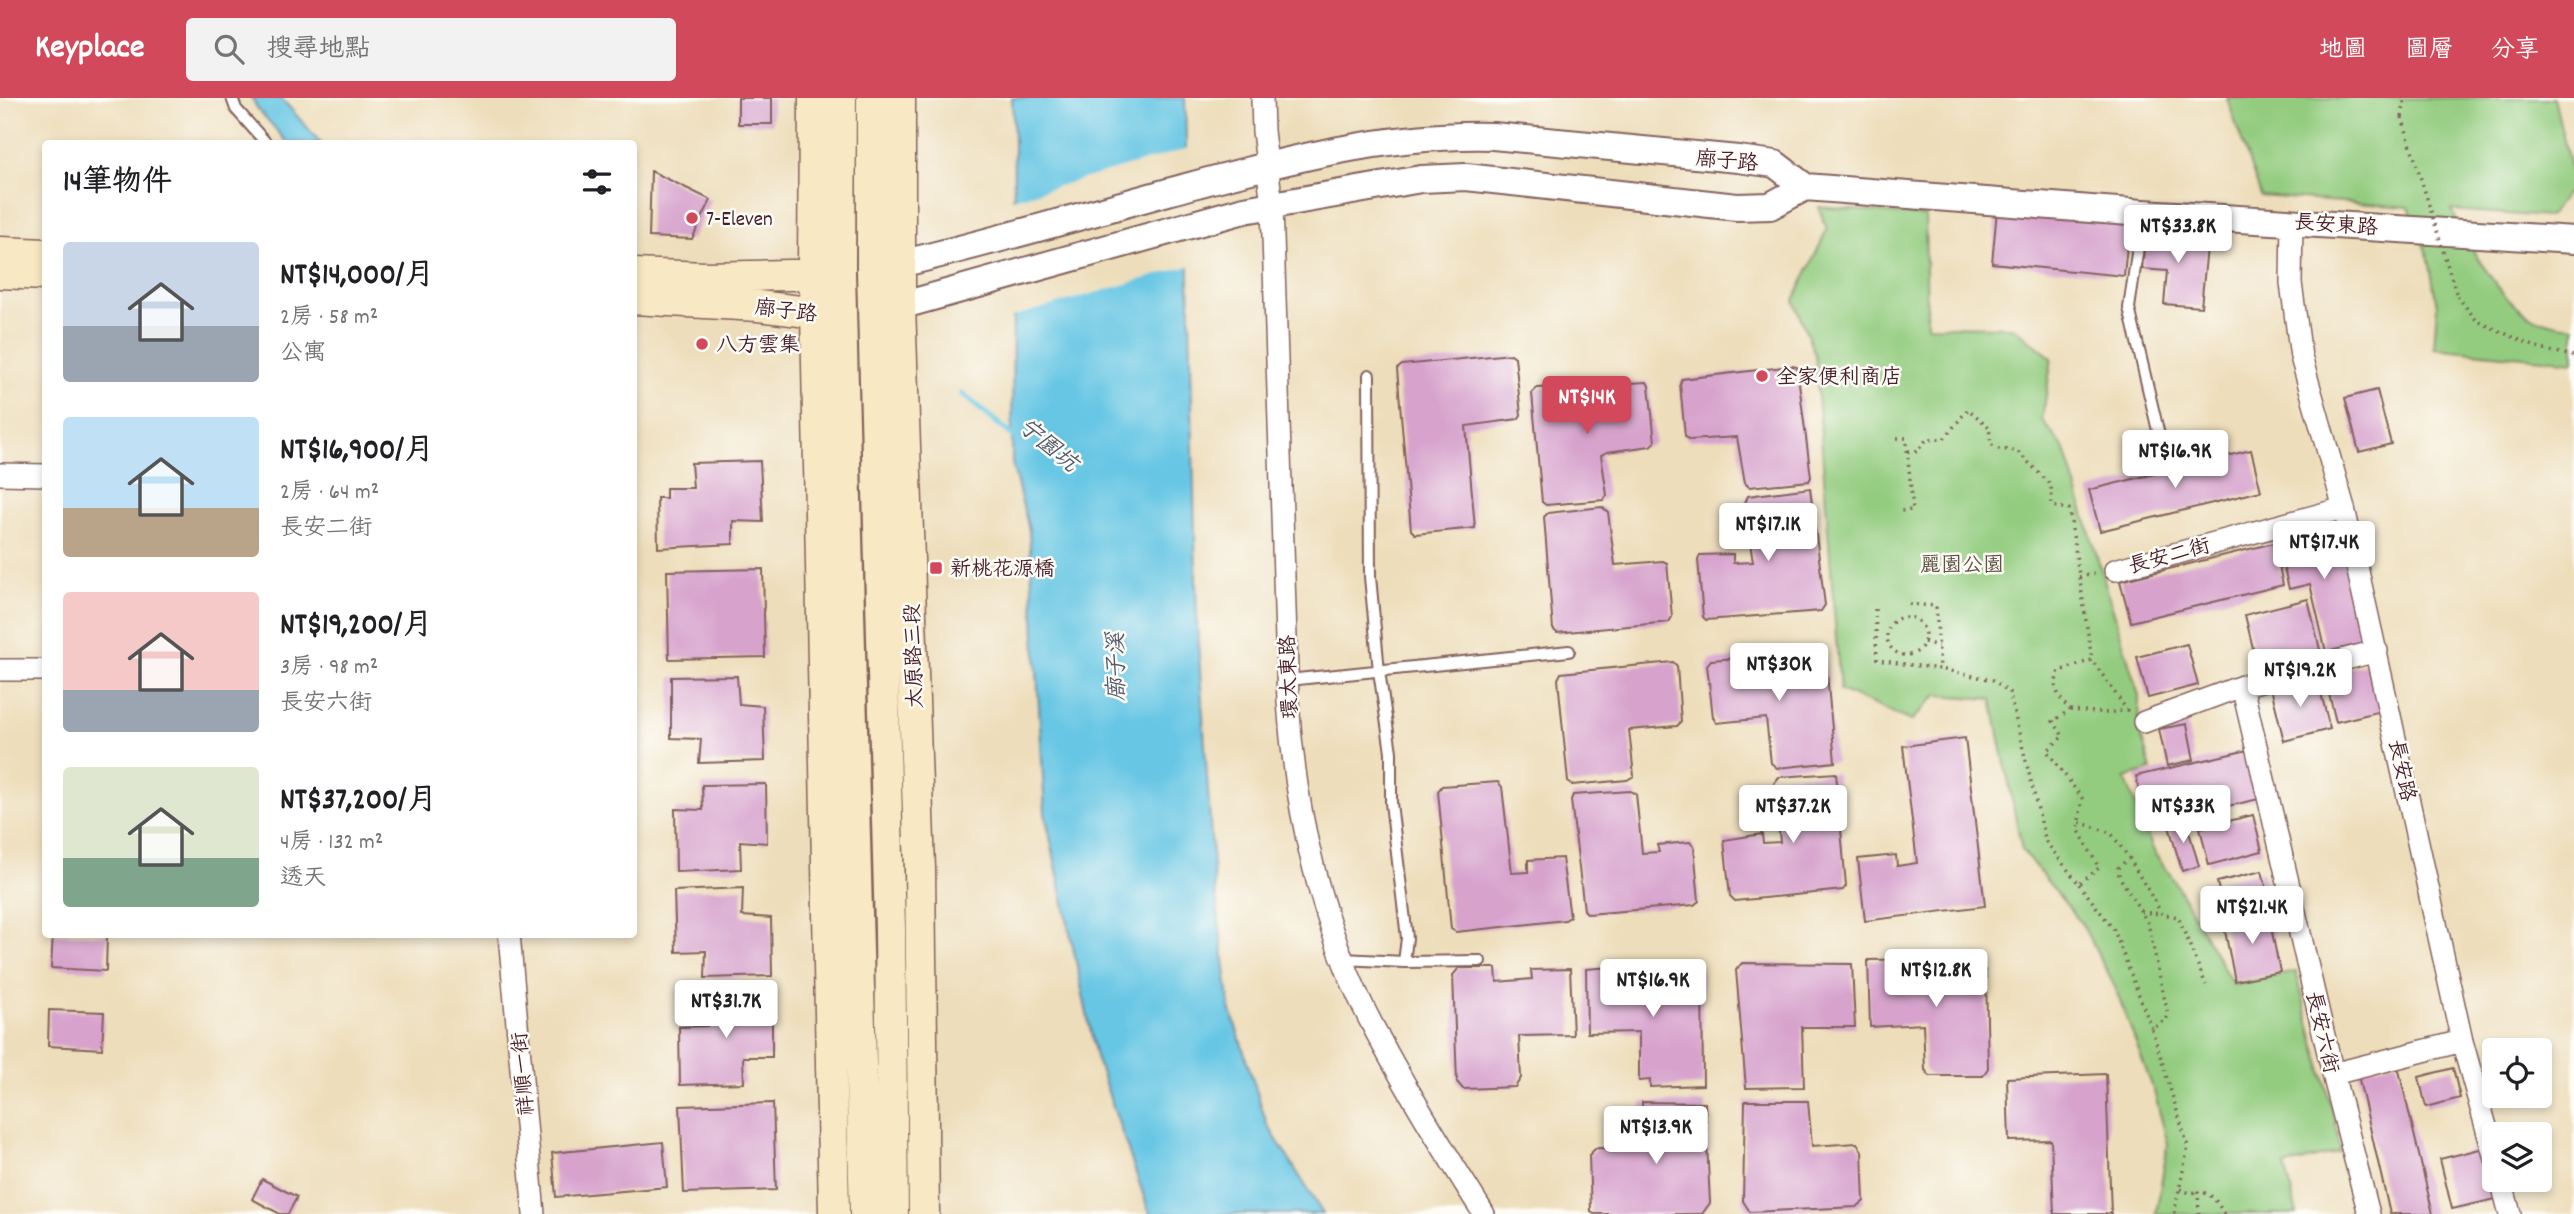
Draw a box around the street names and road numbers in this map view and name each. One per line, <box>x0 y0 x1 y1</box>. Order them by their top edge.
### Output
street label: 廍子路 <box>1694 145 1759 181</box>
street label: 長安東路 <box>2293 209 2379 245</box>
street label: 廍子路 <box>753 294 819 332</box>
street label: 長安二街 <box>2125 533 2214 583</box>
street label: 太原路三段 <box>899 603 933 709</box>
street label: 環太東路 <box>1275 634 1307 719</box>
street label: 長安路 <box>2379 737 2421 805</box>
street label: 長安六街 <box>2296 988 2344 1077</box>
street label: 祥順一街 <box>506 1031 544 1117</box>

